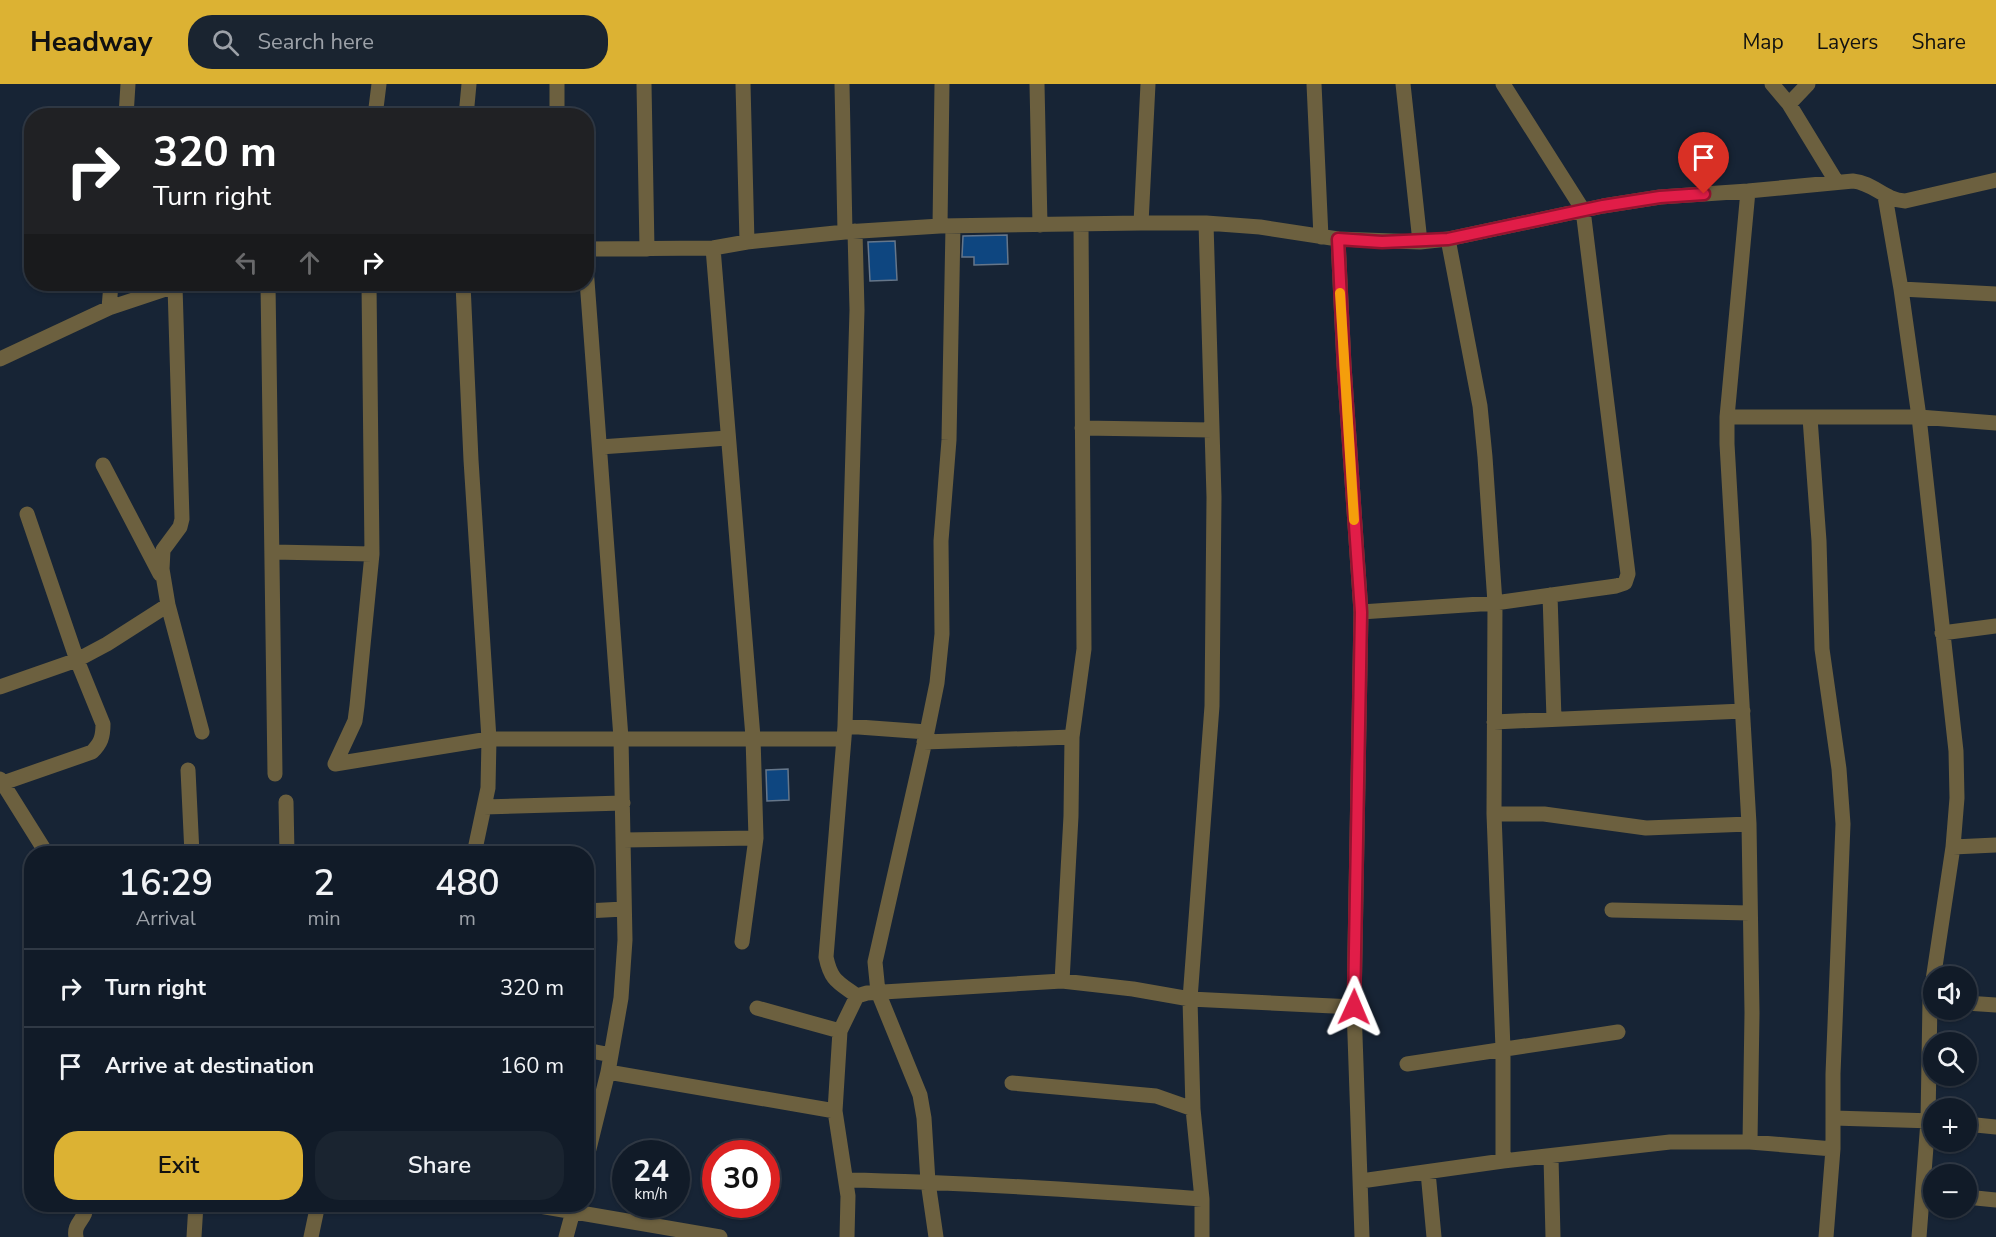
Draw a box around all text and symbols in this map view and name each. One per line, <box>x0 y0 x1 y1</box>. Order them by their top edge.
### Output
search box <box>188 15 608 69</box>
text: Headway <box>30 23 152 61</box>
icon: search <box>209 26 242 59</box>
text: Search here <box>257 27 374 57</box>
text: Map <box>1742 28 1784 56</box>
text: Layers <box>1817 28 1878 56</box>
text: Share <box>1911 28 1966 56</box>
text: 320 m <box>153 124 277 181</box>
icon: right <box>54 132 132 210</box>
pin <box>1678 132 1729 194</box>
icon: arrive <box>1687 141 1720 174</box>
text: Turn right <box>153 178 271 215</box>
icon: left <box>230 246 263 279</box>
icon: ahead <box>293 246 326 279</box>
icon: right <box>356 246 389 279</box>
text: 16:29 <box>118 859 213 908</box>
text: 2 <box>313 859 335 908</box>
text: 480 <box>435 859 500 908</box>
text: Arrival <box>136 905 196 932</box>
text: min <box>308 905 341 932</box>
text: m <box>459 905 476 932</box>
map controls <box>1923 966 1977 1218</box>
button: sound <box>1923 966 1977 1020</box>
icon: right <box>54 972 87 1005</box>
text: Turn right <box>105 973 206 1003</box>
text: 320 m <box>500 973 564 1003</box>
position arrow <box>1322 975 1386 1039</box>
button: search <box>1923 1032 1977 1086</box>
icon: arrive <box>54 1050 87 1083</box>
text: Arrive at destination <box>105 1051 314 1081</box>
text: 160 m <box>500 1051 564 1081</box>
button: + <box>1923 1098 1977 1152</box>
button: Exit <box>54 1131 303 1200</box>
button: Share <box>315 1131 564 1200</box>
speed limit sign: 30 <box>702 1140 780 1218</box>
text: 24 <box>633 1151 669 1192</box>
button: − <box>1923 1164 1977 1218</box>
text: km/h <box>634 1184 668 1204</box>

